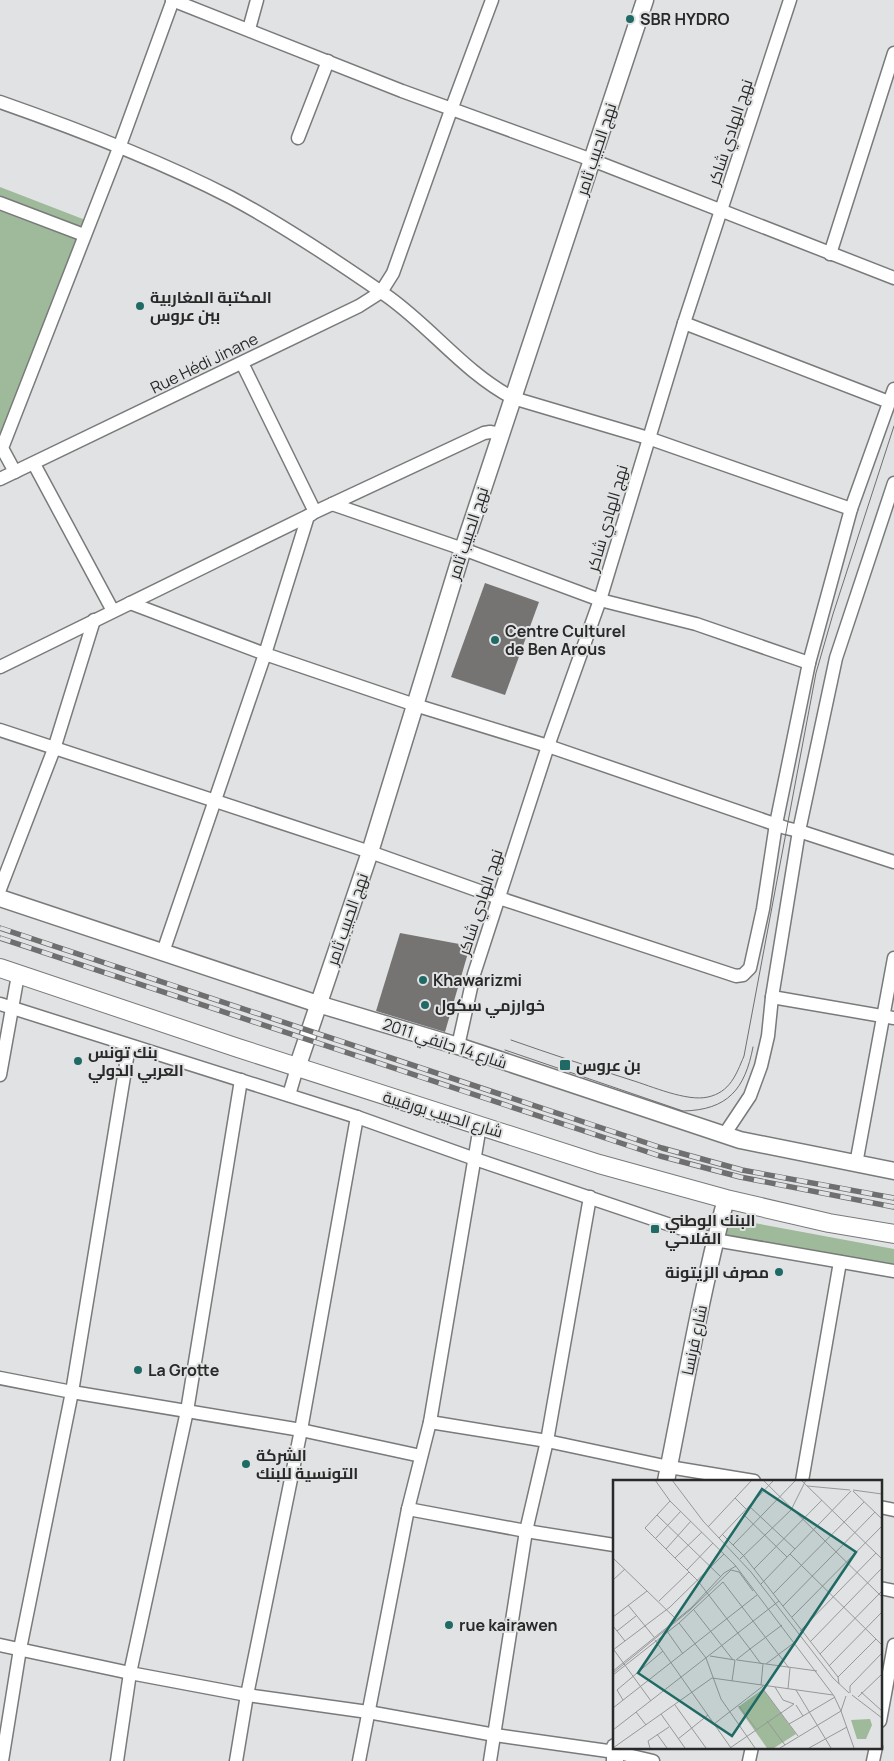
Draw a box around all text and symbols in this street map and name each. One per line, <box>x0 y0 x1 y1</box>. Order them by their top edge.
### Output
place label: SBR HYDRO <box>640 8 729 30</box>
marker: SBR HYDRO <box>624 13 636 25</box>
street label: نهج الهادي شاكر <box>702 76 760 190</box>
street label: نهج الحبيب ثامر <box>570 100 622 199</box>
place label: المكتبة المغاربية ببن عروس <box>150 286 272 326</box>
marker: المكتبة المغاربية ببن عروس <box>134 300 146 312</box>
street label: Rue Hédi Jinane <box>147 327 261 399</box>
street label: نهج الهادي شاكر <box>581 462 636 576</box>
street label: نهج الحبيب ثامر <box>442 484 494 583</box>
place label: Centre Culturel de Ben Arous <box>505 620 626 660</box>
marker: Centre Culturel de Ben Arous <box>489 634 501 646</box>
street label: نهج الهادي شاكر <box>452 846 510 960</box>
street label: نهج الحبيب ثامر <box>321 870 374 969</box>
place label: Khawarizmi <box>433 969 522 991</box>
marker: Khawarizmi <box>417 974 429 986</box>
place label: خوارزمي سكول <box>435 994 545 1018</box>
marker: خوارزمي سكول <box>419 999 431 1011</box>
street label: شارع 14 جانفي 2011 <box>379 1012 510 1076</box>
place label: بنك تونس العربي الدولي <box>88 1041 184 1083</box>
place label: بن عروس <box>576 1054 641 1076</box>
marker: بنك تونس العربي الدولي <box>72 1055 84 1067</box>
marker: بن عروس <box>558 1058 572 1072</box>
street label: شارع الحبيب بورقيبة <box>380 1085 506 1144</box>
place label: البنك الوطني الفلاحي <box>665 1209 755 1251</box>
marker: البنك الوطني الفلاحي <box>649 1223 661 1235</box>
place label: مصرف الزيتونة <box>665 1261 769 1283</box>
marker: مصرف الزيتونة <box>773 1266 785 1278</box>
street label: شارع فرنسا <box>676 1303 713 1377</box>
place label: La Grotte <box>148 1359 220 1381</box>
marker: La Grotte <box>132 1364 144 1376</box>
place label: الشركة التونسية للبنك <box>256 1444 358 1484</box>
marker: الشركة التونسية للبنك <box>240 1458 252 1470</box>
inset map <box>613 1480 882 1748</box>
place label: rue kairawen <box>459 1614 558 1636</box>
marker: rue kairawen <box>443 1619 455 1631</box>

